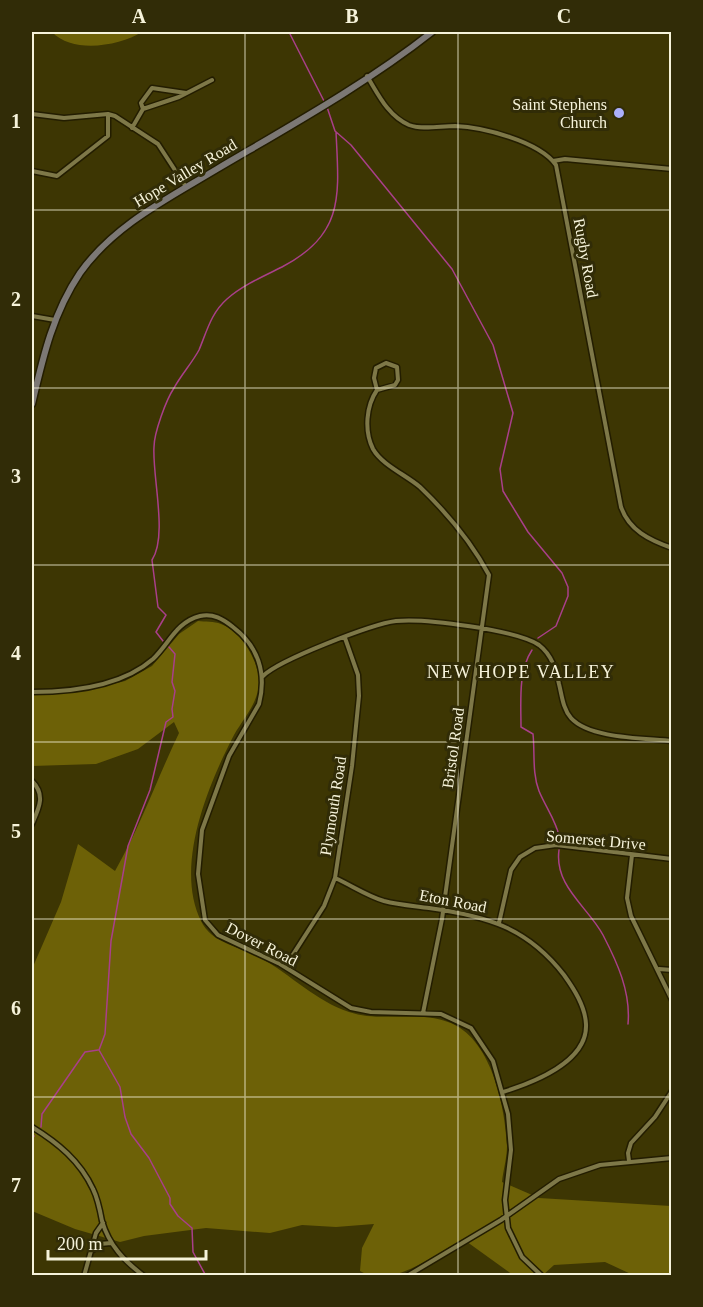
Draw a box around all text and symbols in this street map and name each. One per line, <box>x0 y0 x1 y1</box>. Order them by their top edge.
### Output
text: A <box>132 5 147 27</box>
text: B <box>345 5 359 27</box>
text: C <box>557 5 571 27</box>
place label: Saint Stephens Church <box>512 96 607 131</box>
marker: Saint Stephens Church <box>612 106 626 120</box>
text: 1 <box>11 110 21 132</box>
street label: Hope Valley Road <box>130 136 240 211</box>
street label: Rugby Road <box>570 217 601 299</box>
text: 2 <box>11 288 21 310</box>
text: 3 <box>11 465 21 487</box>
text: 4 <box>11 642 21 664</box>
district label: NEW HOPE VALLEY <box>427 662 615 682</box>
street label: Bristol Road <box>439 707 467 789</box>
street label: Plymouth Road <box>317 755 350 857</box>
text: 5 <box>11 820 21 842</box>
street label: Somerset Drive <box>545 827 647 853</box>
street label: Eton Road <box>418 886 488 916</box>
street label: Dover Road <box>223 919 301 969</box>
text: 6 <box>11 997 21 1019</box>
text: 7 <box>11 1174 21 1196</box>
scale bar <box>48 1223 206 1261</box>
text: 200 m <box>57 1234 103 1254</box>

